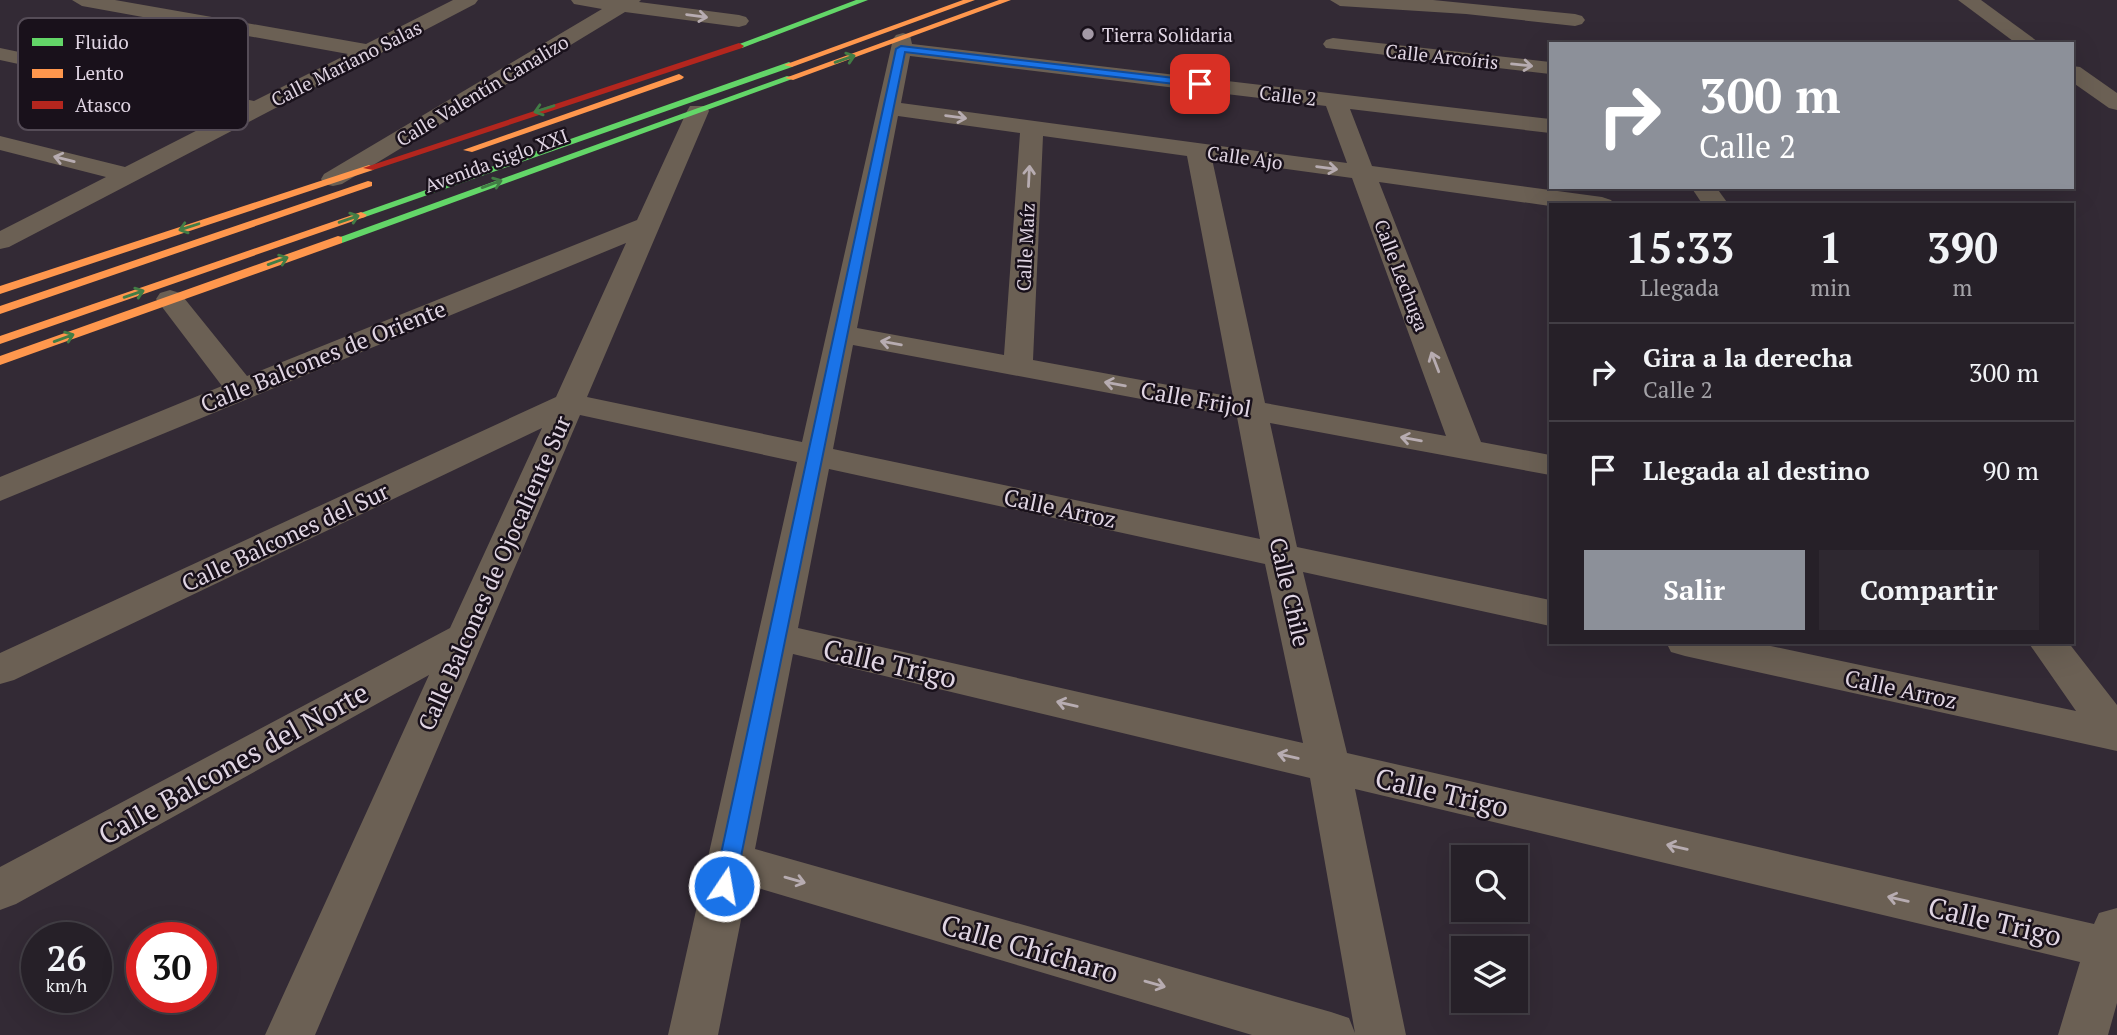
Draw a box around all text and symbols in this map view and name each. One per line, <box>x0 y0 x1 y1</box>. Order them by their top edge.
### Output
one-way arrow <box>685 9 708 22</box>
street label: Calle Mariano Salas <box>266 14 426 112</box>
legend <box>18 18 248 130</box>
place label: Tierra Solidaria <box>1102 22 1233 47</box>
marker: Tierra Solidaria <box>1080 26 1096 42</box>
text: Fluido <box>75 29 129 54</box>
street label: Calle Valentín Canalizo <box>391 29 573 151</box>
street label: Calle Arcoíris <box>1384 38 1500 74</box>
one-way arrow <box>834 52 856 64</box>
pin <box>1170 54 1230 114</box>
one-way arrow <box>1511 58 1533 71</box>
text: Lento <box>75 60 124 85</box>
text: 300 m <box>1699 62 1841 127</box>
icon: arrive <box>1181 65 1219 103</box>
icon: right <box>1584 70 1675 161</box>
street label: Calle 2 <box>1258 79 1318 111</box>
text: Atasco <box>75 92 131 117</box>
one-way arrow <box>534 104 556 116</box>
one-way arrow <box>944 111 967 124</box>
street label: Avenida Siglo XXI <box>421 122 571 198</box>
text: Calle 2 <box>1699 125 1796 167</box>
street label: Calle Ajo <box>1206 139 1284 175</box>
one-way arrow <box>53 152 76 165</box>
one-way arrow <box>1315 161 1338 174</box>
one-way arrow <box>1023 165 1036 188</box>
one-way arrow <box>481 177 503 189</box>
street label: Calle Maíz <box>1010 202 1040 292</box>
one-way arrow <box>337 211 359 224</box>
street label: Calle Lechuga <box>1369 215 1435 335</box>
text: 15:33 <box>1625 219 1734 275</box>
text: 1 <box>1819 219 1842 275</box>
text: 390 <box>1927 219 1998 275</box>
one-way arrow <box>178 222 200 234</box>
one-way arrow <box>267 253 288 266</box>
text: Llegada <box>1640 272 1719 303</box>
text: min <box>1810 272 1851 303</box>
text: m <box>1952 272 1972 303</box>
one-way arrow <box>122 287 144 299</box>
street label: Calle Balcones de Oriente <box>196 293 450 419</box>
one-way arrow <box>53 331 75 343</box>
one-way arrow <box>880 336 903 349</box>
text: Gira a la derecha <box>1643 340 1853 374</box>
one-way arrow <box>1427 352 1440 374</box>
icon: right <box>1584 353 1622 391</box>
text: 300 m <box>1969 355 2039 389</box>
street label: Calle Frijol <box>1138 374 1254 424</box>
text: Calle 2 <box>1643 374 1713 405</box>
one-way arrow <box>1104 377 1127 391</box>
street label: Calle Balcones de Ojocaliente Sur <box>410 410 578 735</box>
one-way arrow <box>1400 432 1423 445</box>
icon: arrive <box>1584 451 1622 489</box>
text: Llegada al destino <box>1643 453 1870 487</box>
text: 90 m <box>1983 453 2039 487</box>
street label: Calle Balcones del Sur <box>176 475 394 599</box>
street label: Calle Arroz <box>1001 481 1119 535</box>
street label: Calle Chile <box>1262 534 1318 650</box>
button: Salir <box>1584 550 1805 630</box>
button: Compartir <box>1819 550 2039 630</box>
street label: Calle Trigo <box>820 630 960 696</box>
street label: Calle Arroz <box>1842 662 1960 716</box>
street label: Calle Balcones del Norte <box>91 673 375 853</box>
one-way arrow <box>1056 697 1079 710</box>
one-way arrow <box>1277 749 1300 762</box>
street label: Calle Trigo <box>1372 759 1512 825</box>
one-way arrow <box>1666 840 1689 853</box>
map controls <box>1451 845 1528 1013</box>
button: search <box>1451 845 1528 922</box>
position arrow <box>687 849 761 923</box>
one-way arrow <box>784 874 806 887</box>
street label: Calle Trigo <box>1925 888 2065 954</box>
one-way arrow <box>1887 891 1910 905</box>
street label: Calle Chícharo <box>937 905 1123 991</box>
speed limit sign: 30 <box>126 922 217 1013</box>
text: 26 <box>47 935 86 981</box>
button: layers <box>1451 936 1528 1013</box>
text: km/h <box>46 973 87 997</box>
one-way arrow <box>1143 978 1165 991</box>

